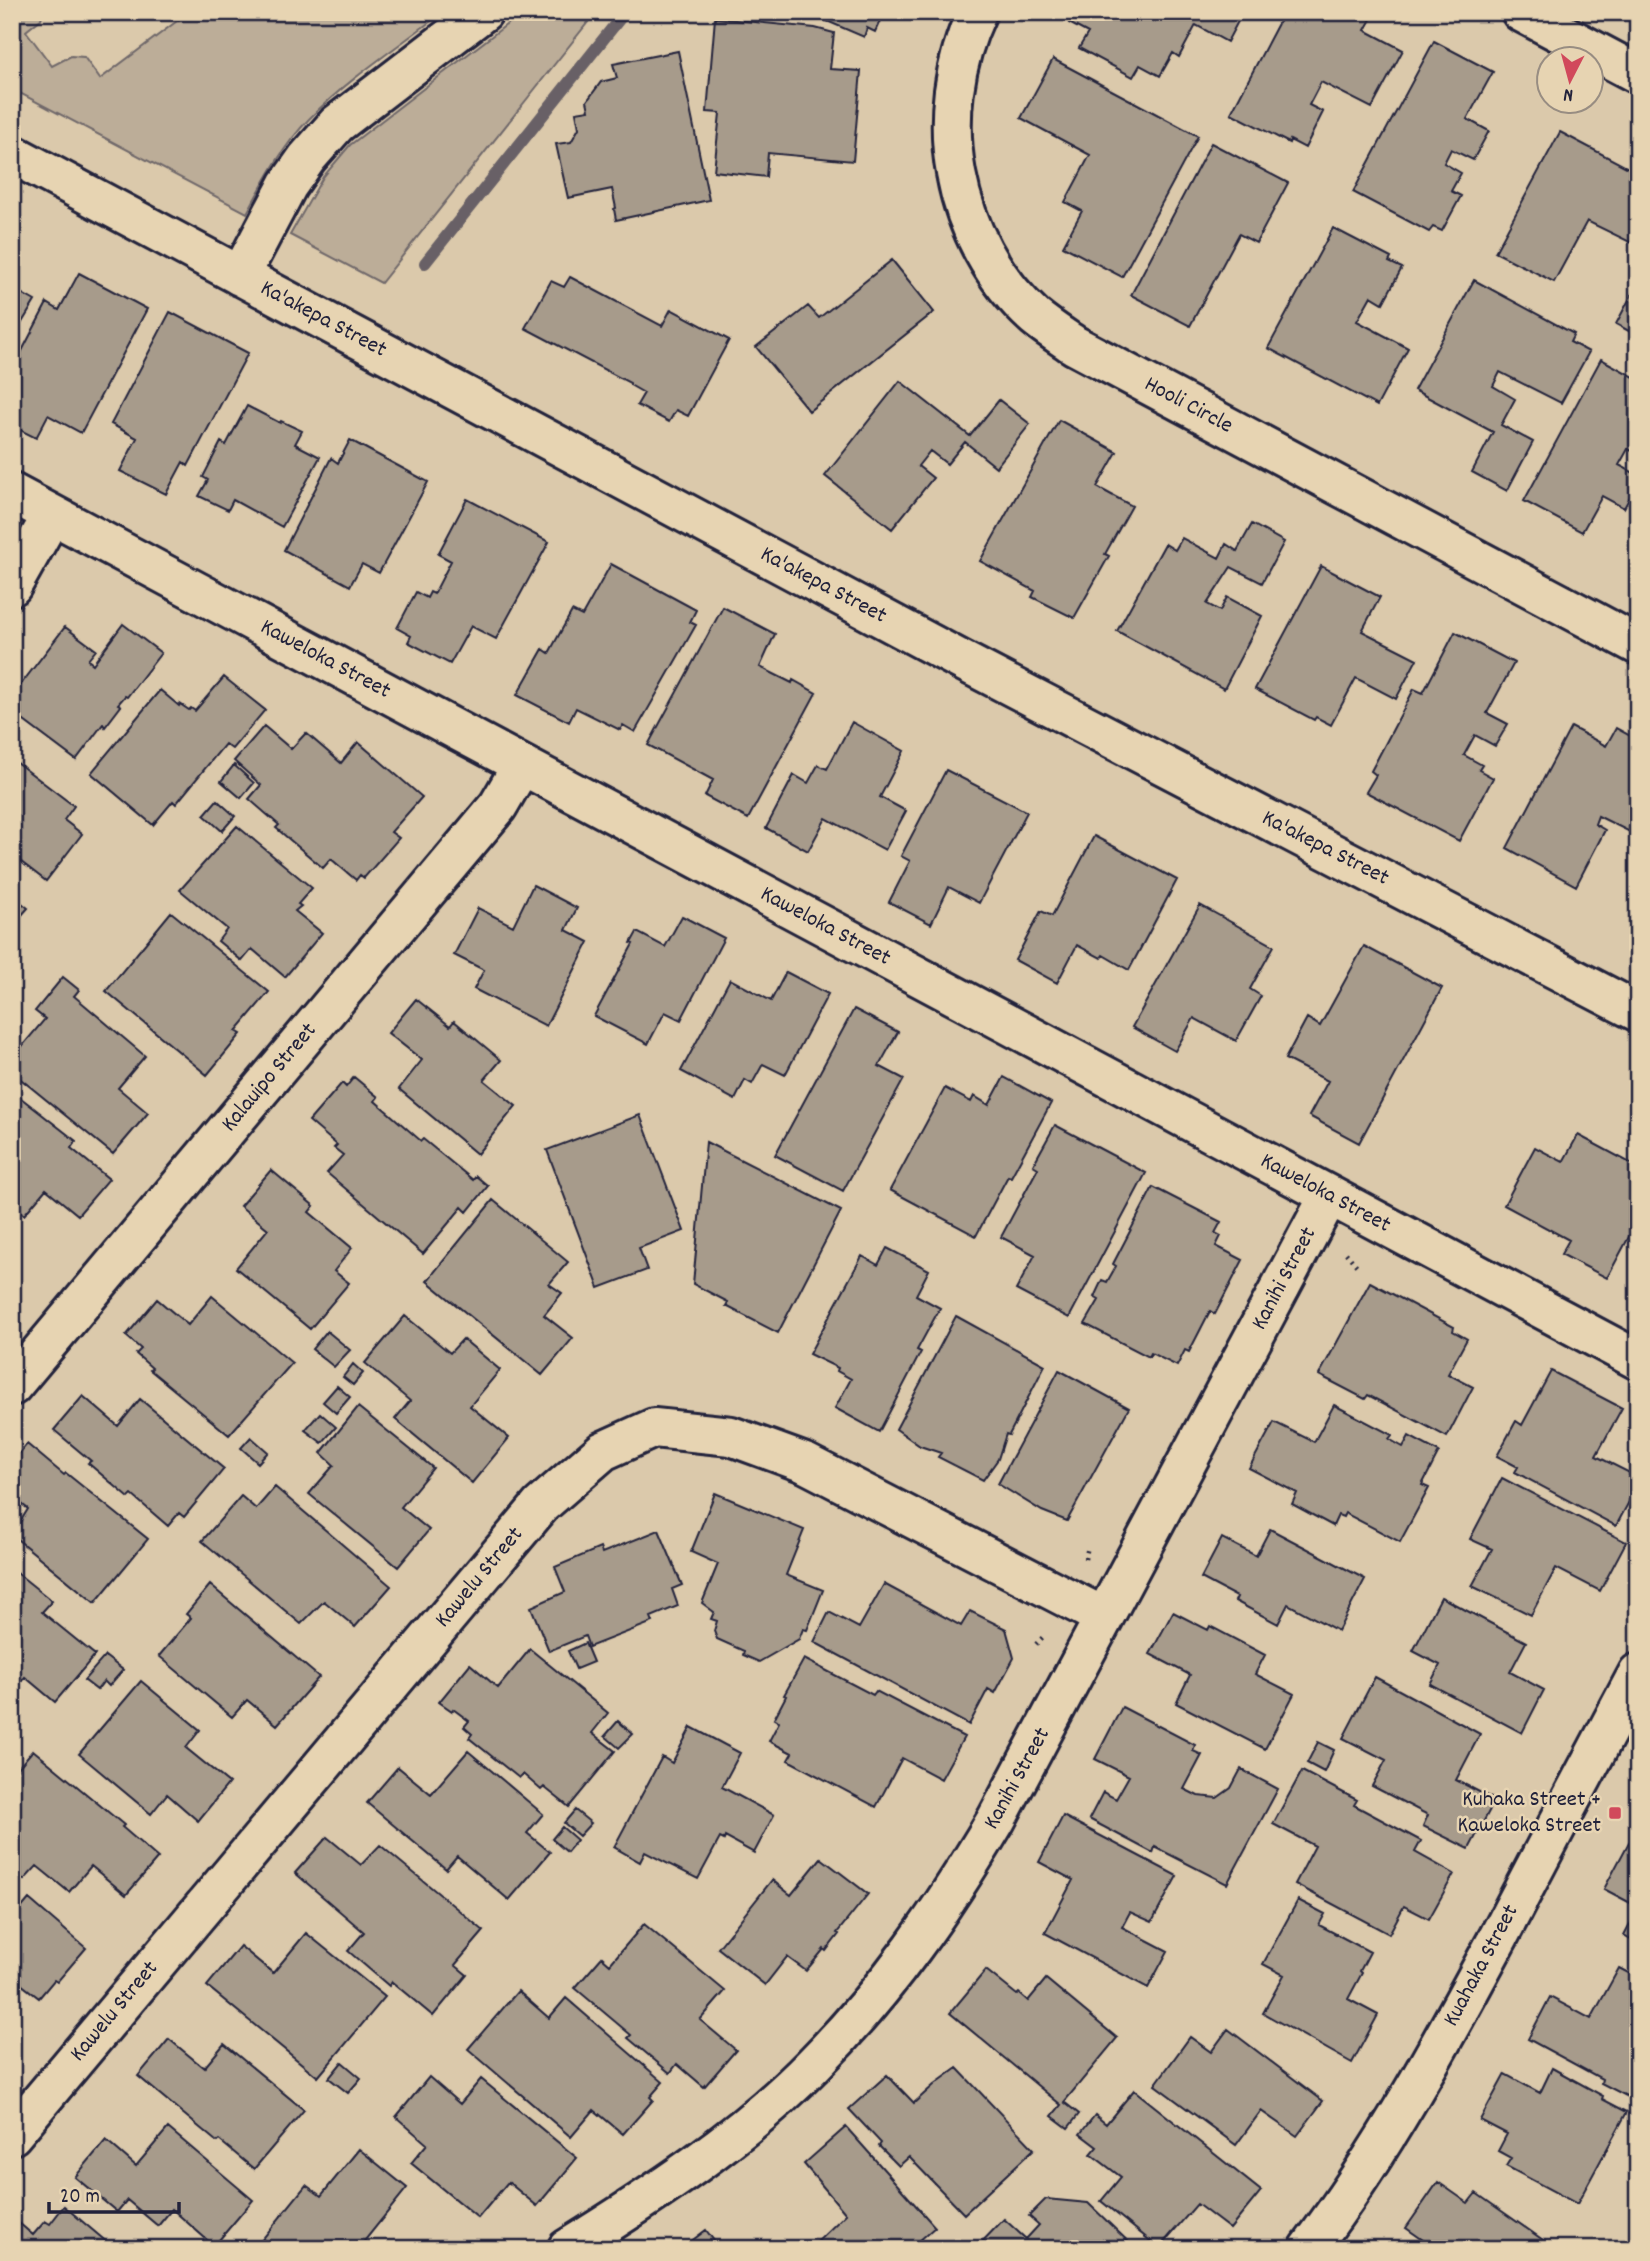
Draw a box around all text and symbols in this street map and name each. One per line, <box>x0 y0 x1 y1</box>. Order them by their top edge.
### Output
north arrow <box>1534 46 1604 116</box>
text: N <box>1563 80 1575 107</box>
street label: Ka'akepa Street <box>254 273 392 367</box>
street label: Hooli Circle <box>1138 369 1238 443</box>
street label: Ka'akepa Street <box>754 539 892 633</box>
street label: Kaweloka Street <box>254 612 396 708</box>
street label: Ka'akepa Street <box>1256 803 1394 895</box>
street label: Kaweloka Street <box>754 879 896 975</box>
street label: Kalauipo Street <box>214 1016 326 1140</box>
street label: Kaweloka Street <box>1254 1146 1396 1242</box>
street label: Kanihi Street <box>1244 1222 1326 1336</box>
street label: Kawelu Street <box>428 1520 532 1636</box>
street label: Kanihi Street <box>976 1722 1060 1836</box>
place label: Kuhaka Street + Kaweloka Street <box>1458 1784 1601 1843</box>
marker: Kuhaka Street + Kaweloka Street <box>1607 1805 1623 1821</box>
street label: Kuahaka Street <box>1436 1899 1528 2033</box>
street label: Kawelu Street <box>63 1954 167 2070</box>
scale bar <box>49 2170 178 2214</box>
text: 20 m <box>60 2183 100 2213</box>

